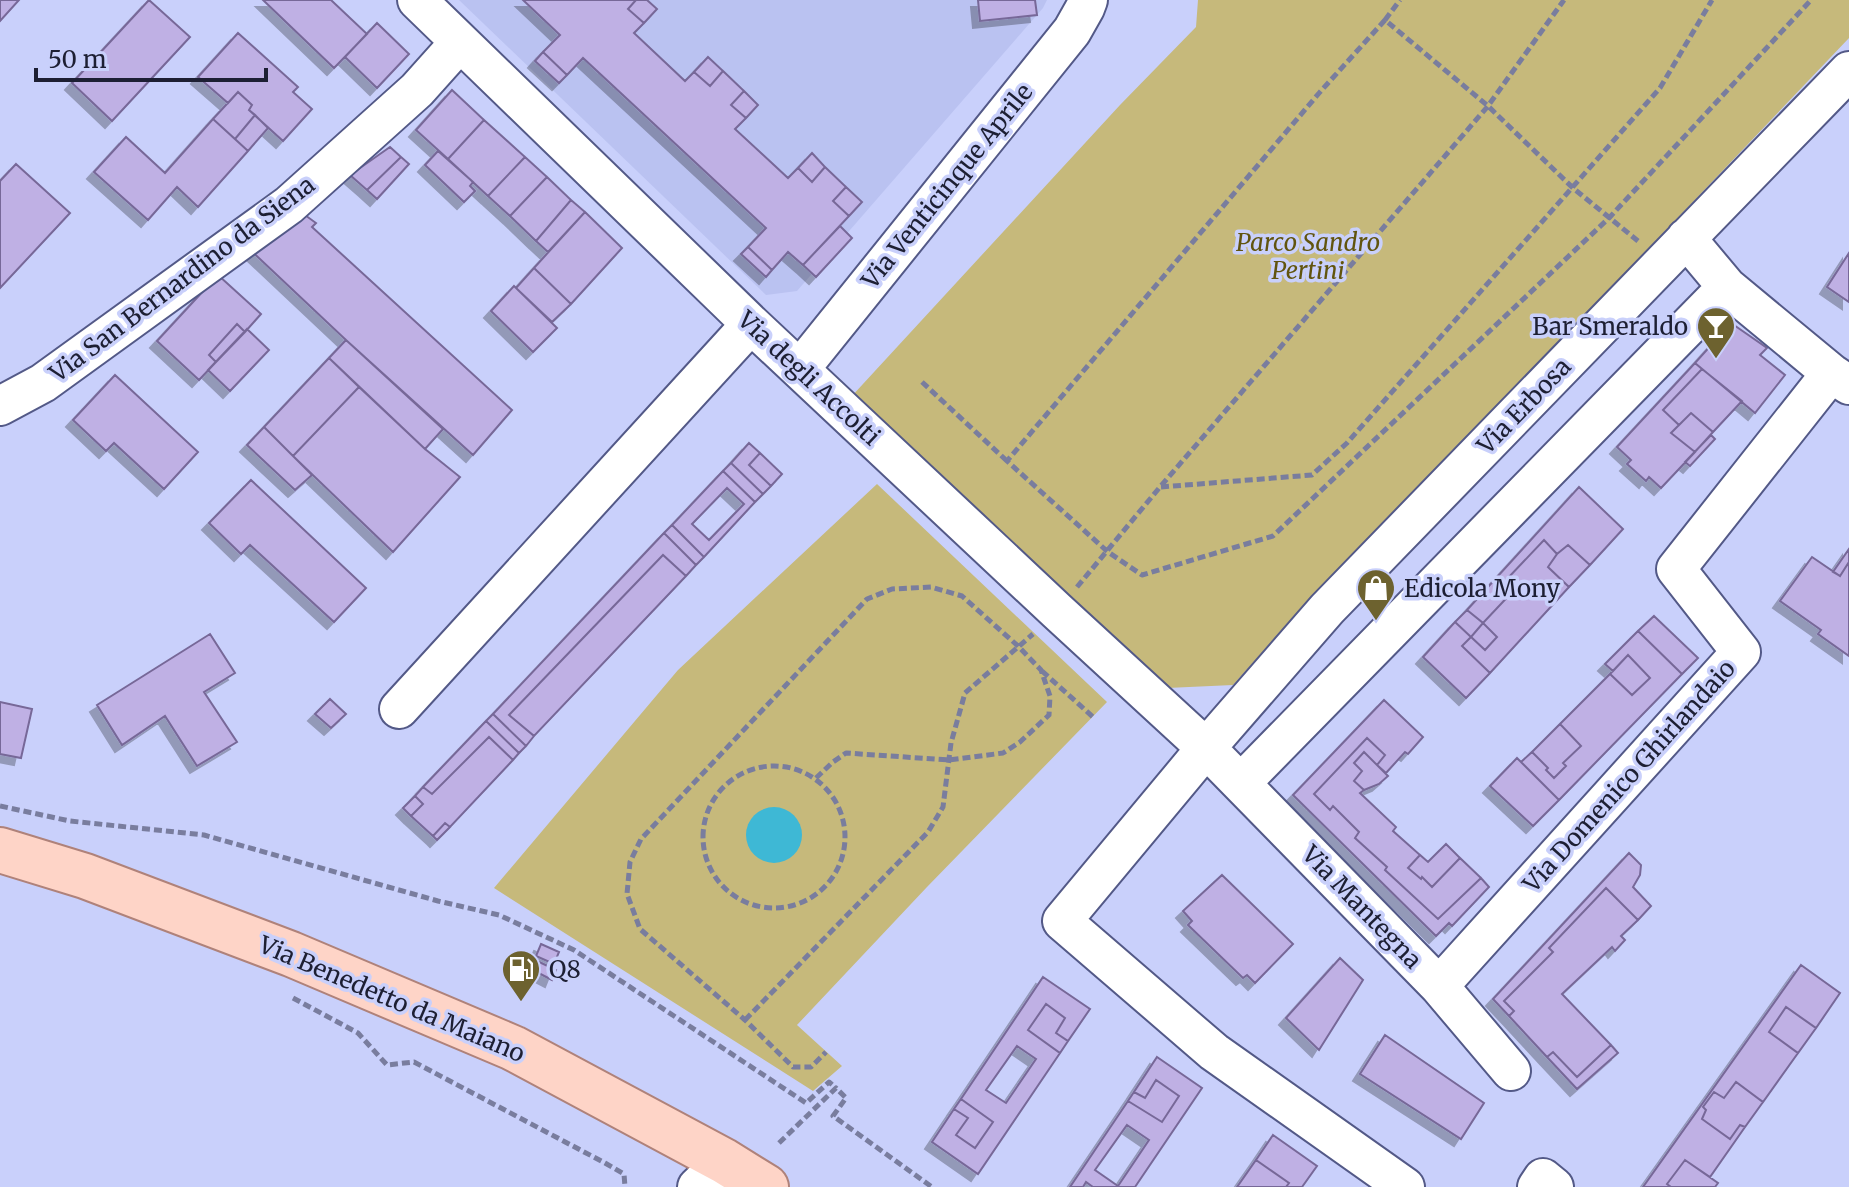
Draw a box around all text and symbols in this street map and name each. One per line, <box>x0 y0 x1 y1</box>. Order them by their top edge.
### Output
scale bar <box>36 32 266 82</box>
text: 50 m <box>48 44 107 75</box>
street label: Via Venticinque Aprile <box>854 77 1039 296</box>
street label: Via San Bernardino da Siena <box>42 169 321 390</box>
park label: Parco Sandro Pertini <box>1236 227 1380 286</box>
street label: Via degli Accolti <box>731 303 887 452</box>
bar icon: Bar Smeraldo <box>1695 305 1737 360</box>
place label: Bar Smeraldo <box>1532 311 1688 342</box>
street label: Via Erbosa <box>1470 351 1578 461</box>
shop icon: Edicola Mony <box>1355 567 1397 622</box>
place label: Edicola Mony <box>1404 573 1560 604</box>
street label: Via Domenico Ghirlandaio <box>1516 653 1742 900</box>
street label: Via Mantegna <box>1295 838 1429 975</box>
street label: Via Benedetto da Maiano <box>253 928 530 1069</box>
fuel station icon: Q8 <box>500 948 542 1003</box>
place label: Q8 <box>549 954 581 985</box>

